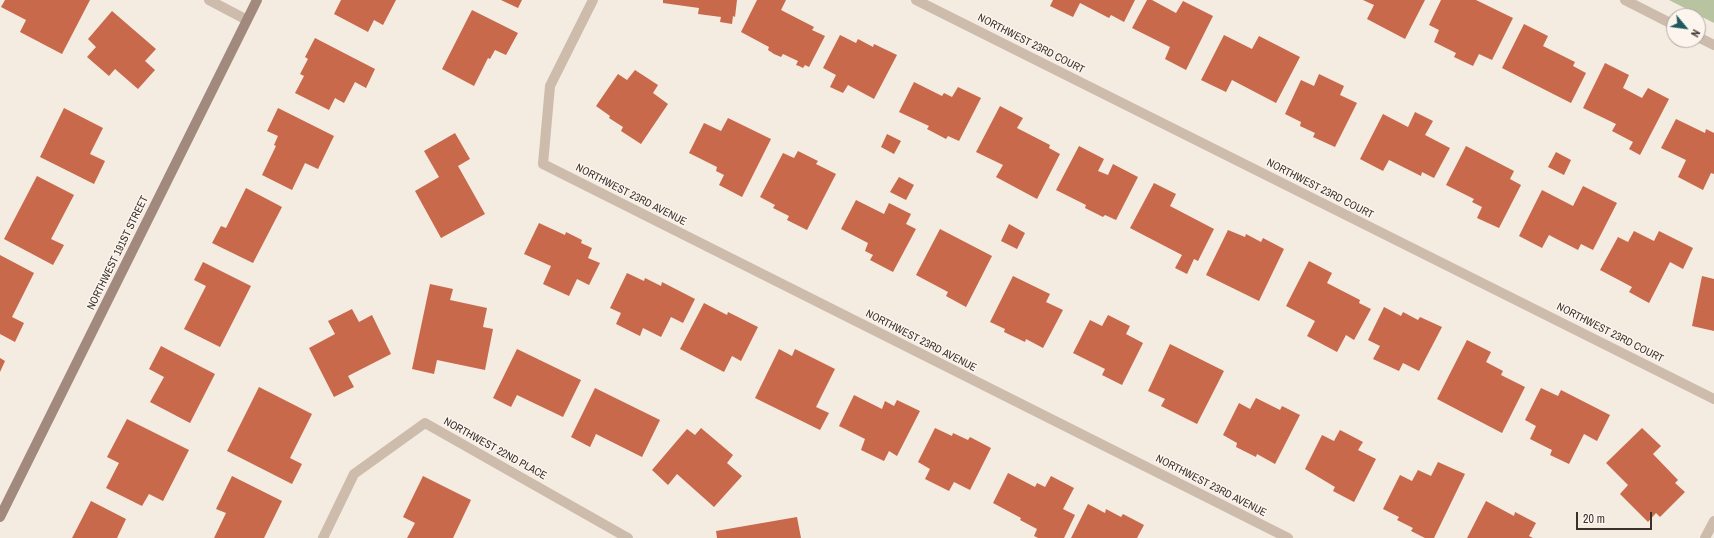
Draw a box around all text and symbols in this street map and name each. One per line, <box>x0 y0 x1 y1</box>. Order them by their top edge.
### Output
north arrow <box>1666 8 1706 48</box>
street label: NORTHWEST 23RD COURT <box>975 11 1087 77</box>
text: N <box>1688 27 1703 40</box>
street label: NORTHWEST 23RD COURT <box>1264 156 1376 222</box>
street label: NORTHWEST 23RD AVENUE <box>573 161 689 229</box>
street label: NORTHWEST 191ST STREET <box>85 194 151 312</box>
street label: NORTHWEST 23RD COURT <box>1554 300 1666 366</box>
street label: NORTHWEST 23RD AVENUE <box>863 307 979 375</box>
street label: NORTHWEST 22ND PLACE <box>441 415 549 483</box>
street label: NORTHWEST 23RD AVENUE <box>1153 452 1269 520</box>
scale bar <box>1578 504 1654 530</box>
text: 20 m <box>1583 511 1605 527</box>

